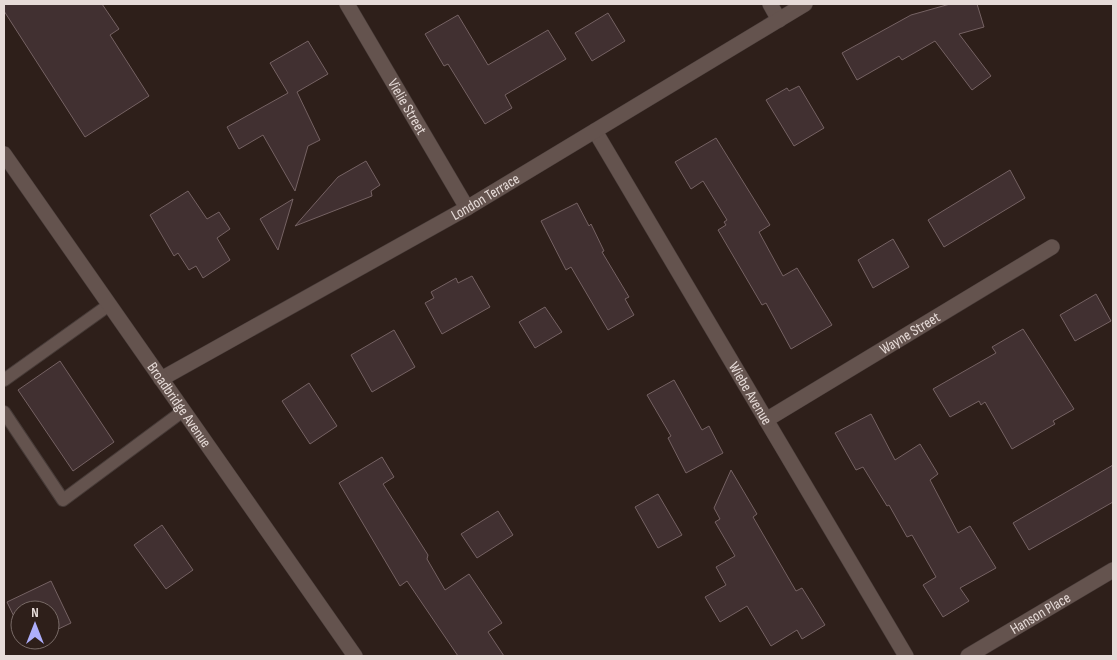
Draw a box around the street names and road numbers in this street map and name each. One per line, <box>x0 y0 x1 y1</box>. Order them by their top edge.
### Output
street label: Vielie Street <box>384 75 431 138</box>
street label: London Terrace <box>448 169 523 225</box>
street label: Wayne Street <box>876 307 944 359</box>
street label: Broadbridge Avenue <box>143 358 216 451</box>
street label: Wiebe Avenue <box>724 358 776 428</box>
street label: Hanson Place <box>1007 588 1074 638</box>

